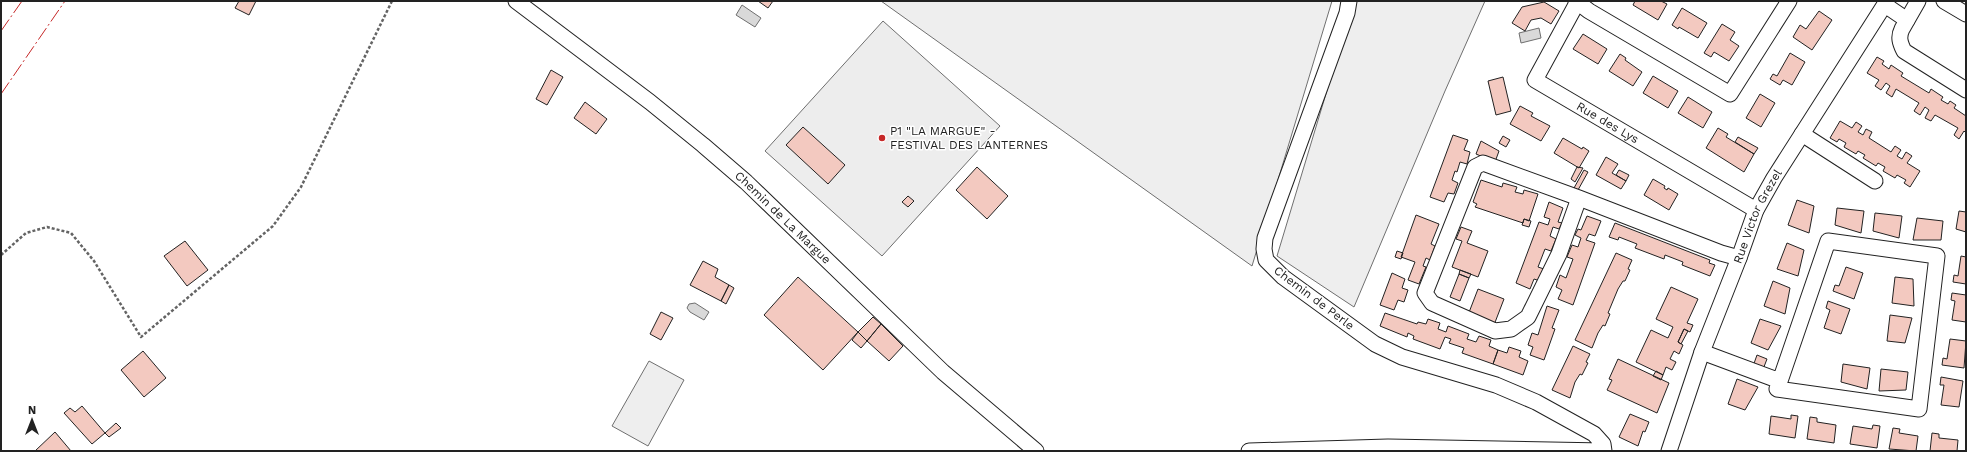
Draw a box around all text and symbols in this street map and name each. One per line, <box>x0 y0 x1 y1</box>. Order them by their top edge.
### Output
street label: Rue des Lys <box>1574 99 1641 146</box>
place label: P1 "LA MARGUE" - FESTIVAL DES LANTERNES <box>890 124 1048 152</box>
marker: P1 "LA MARGUE" - FESTIVAL DES LANTERNES <box>877 133 887 143</box>
street label: Rue Victor Grezel <box>1731 166 1785 265</box>
street label: Chemin de La Margue <box>732 169 834 267</box>
street label: Chemin de Perle <box>1271 263 1357 333</box>
north arrow <box>12 400 52 440</box>
text: N <box>28 404 36 417</box>

